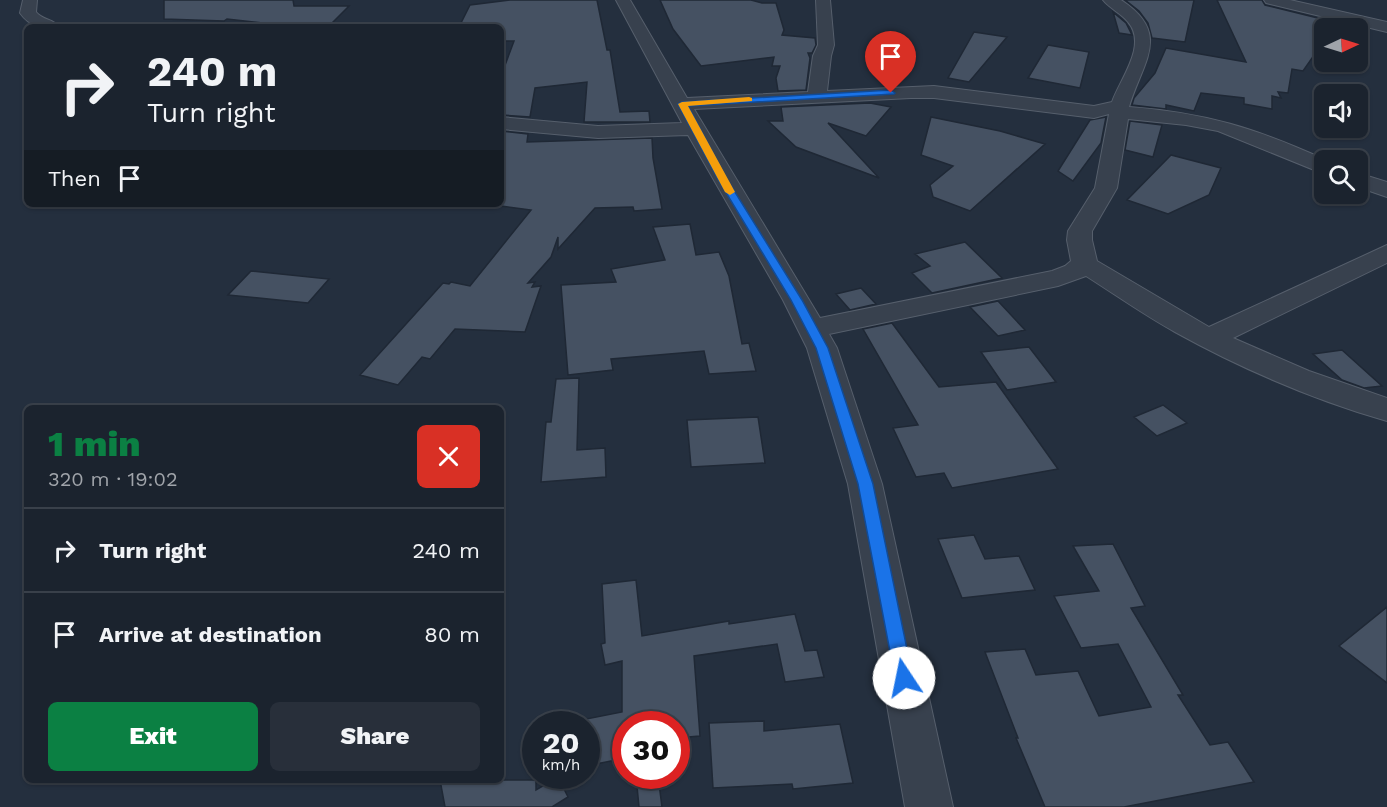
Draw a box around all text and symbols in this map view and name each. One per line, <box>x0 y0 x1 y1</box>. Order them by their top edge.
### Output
north arrow <box>1314 18 1368 72</box>
map controls <box>1314 18 1368 204</box>
pin <box>865 31 916 93</box>
icon: arrive <box>874 40 907 73</box>
text: 240 m <box>147 47 277 96</box>
icon: right <box>48 48 126 126</box>
button: sound <box>1314 84 1368 138</box>
text: Turn right <box>147 97 276 129</box>
button: search <box>1314 150 1368 204</box>
icon: arrive <box>113 162 146 195</box>
text: Then <box>48 166 101 191</box>
text: 1 min <box>48 423 141 465</box>
button: close <box>417 425 480 488</box>
text: 320 m · 19:02 <box>48 467 178 491</box>
icon: right <box>48 534 81 567</box>
text: Turn right <box>99 538 206 563</box>
text: 240 m <box>412 538 480 563</box>
icon: arrive <box>48 618 81 651</box>
text: Arrive at destination <box>99 622 322 647</box>
text: 80 m <box>424 622 480 647</box>
position arrow <box>872 646 936 710</box>
button: Exit <box>48 702 258 771</box>
button: Share <box>270 702 480 771</box>
speed limit sign: 30 <box>612 711 690 789</box>
text: 20 <box>542 725 580 760</box>
text: km/h <box>542 756 580 774</box>

